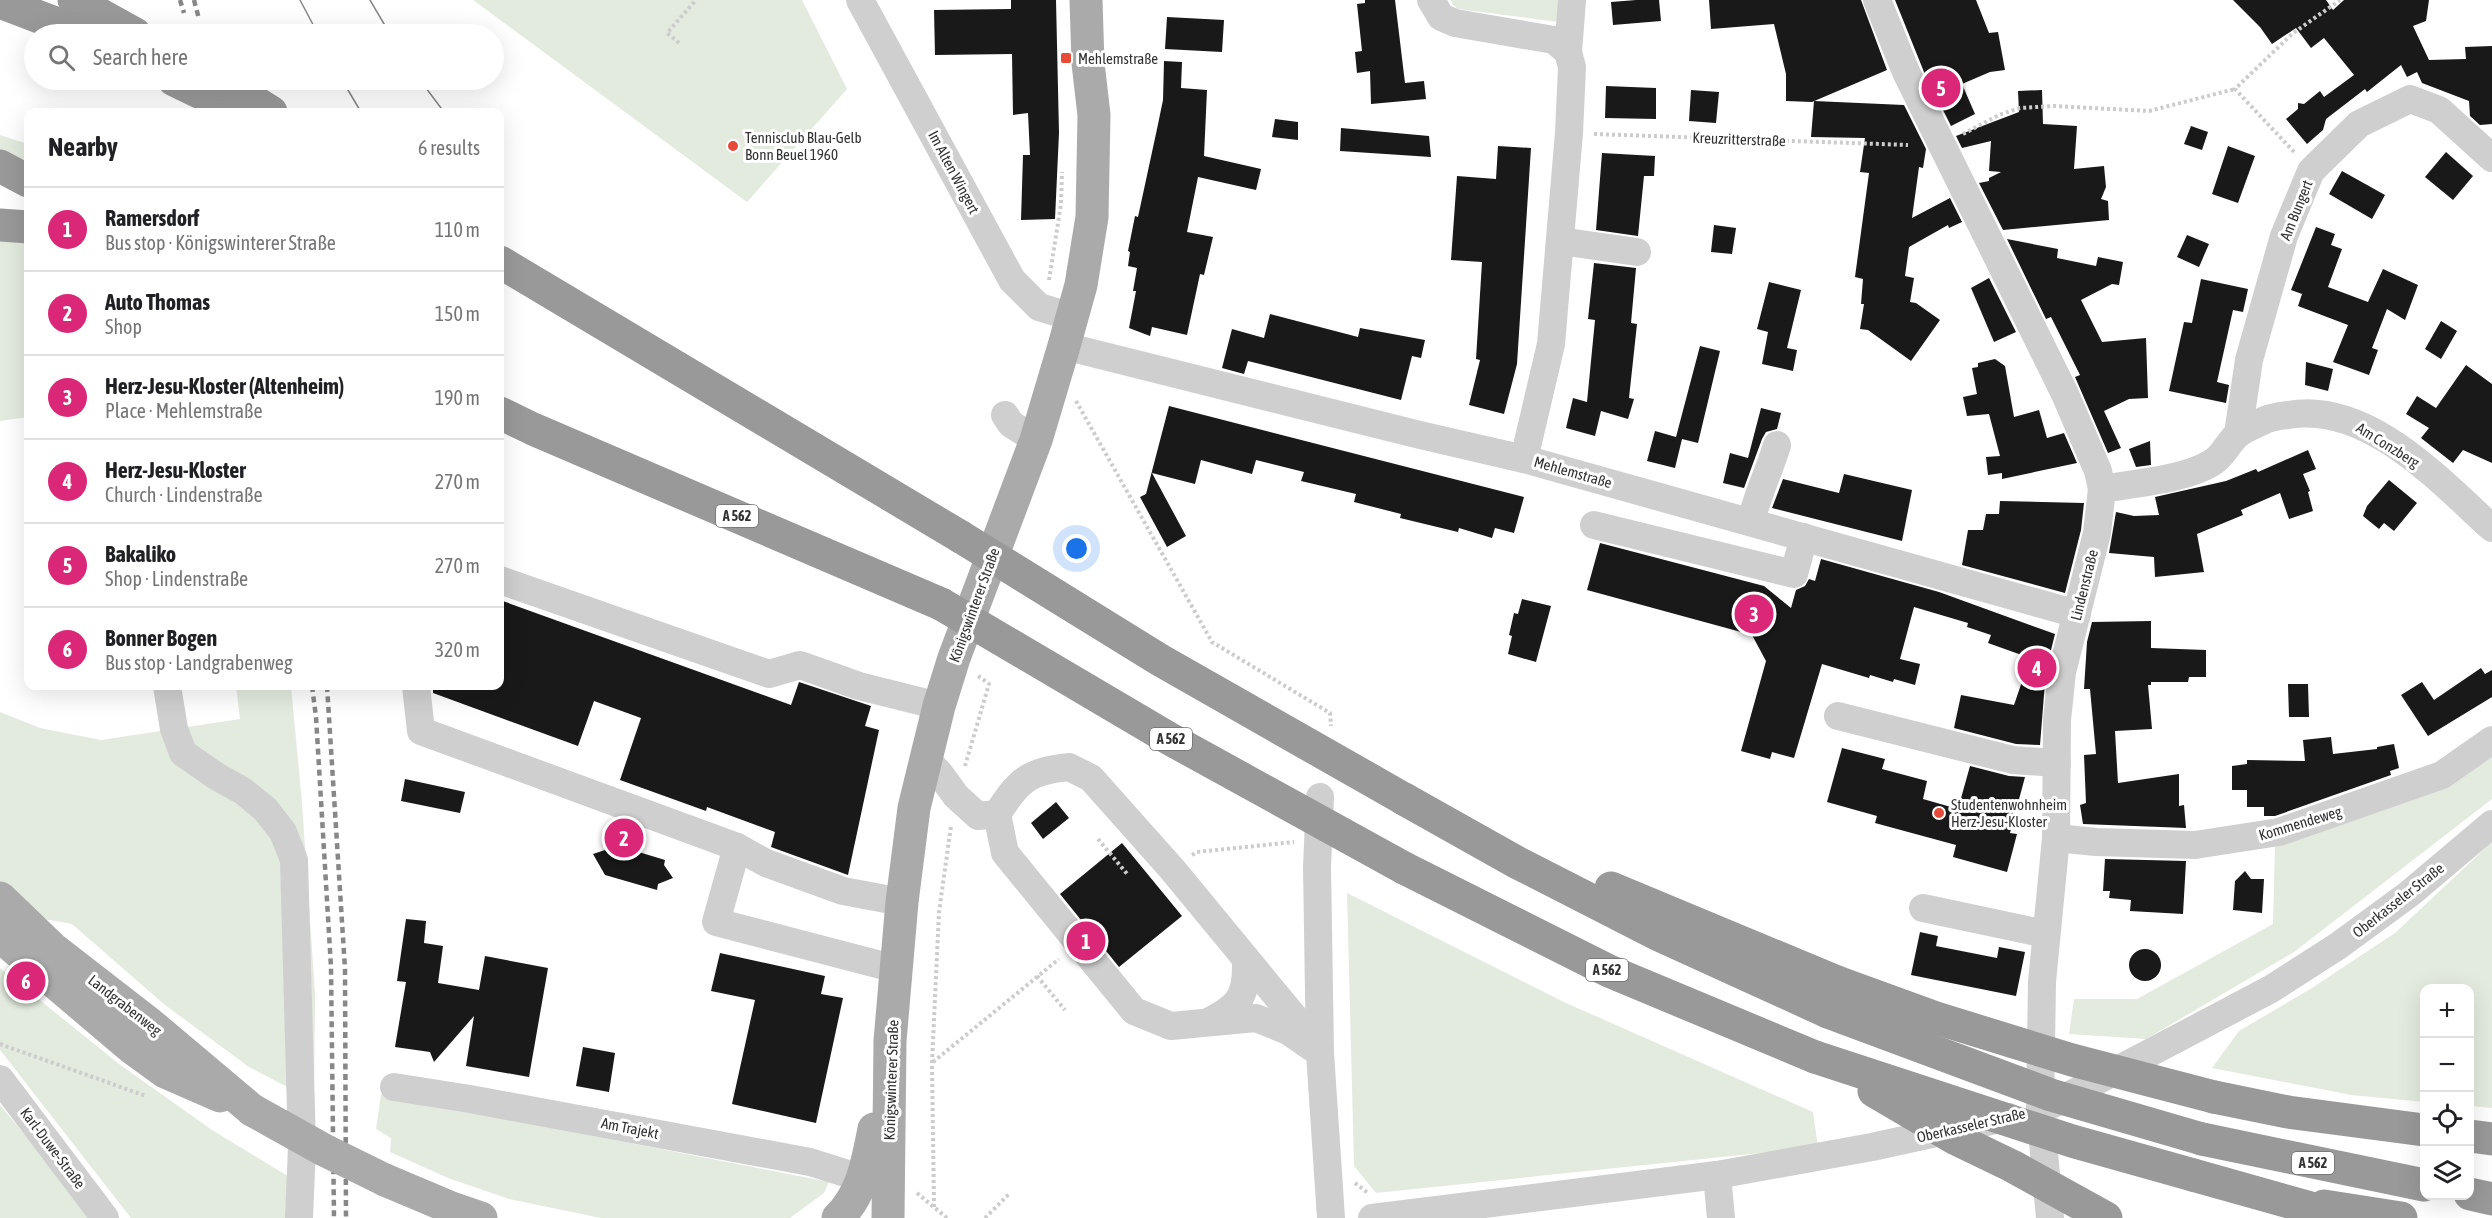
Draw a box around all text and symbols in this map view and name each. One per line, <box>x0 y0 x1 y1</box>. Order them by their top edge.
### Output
search box <box>24 24 504 90</box>
icon: search <box>45 41 78 74</box>
text: Search here <box>93 44 188 70</box>
place label: Mehlemstraße <box>1078 50 1158 67</box>
marker: Mehlemstraße <box>1059 51 1073 65</box>
pin: 5 <box>1922 66 1960 110</box>
street label: Im Alten Wingert <box>925 128 983 216</box>
place label: Tennisclub Blau-Gelb Bonn Beuel 1960 <box>745 129 862 163</box>
street label: Kreuzritterstraße <box>1692 129 1786 149</box>
text: Nearby <box>48 132 118 162</box>
text: 6 results <box>418 136 480 159</box>
marker: Tennisclub Blau-Gelb Bonn Beuel 1960 <box>726 139 740 153</box>
street label: Am Bungert <box>2276 177 2316 243</box>
text: Ramersdorf <box>105 205 199 231</box>
text: 1 <box>63 218 72 241</box>
text: 110 m <box>435 218 480 241</box>
text: Bus stop · Königswinterer Straße <box>105 231 336 254</box>
text: Auto Thomas <box>105 289 210 315</box>
text: 2 <box>63 302 72 325</box>
text: 150 m <box>435 302 480 325</box>
text: Shop <box>105 315 142 338</box>
text: Herz-Jesu-Kloster (Altenheim) <box>105 373 344 399</box>
text: 3 <box>63 386 72 409</box>
text: 190 m <box>435 386 480 409</box>
text: Place · Mehlemstraße <box>105 399 263 422</box>
street label: Am Conzberg <box>2353 419 2423 471</box>
street label: Mehlemstraße <box>1532 453 1614 491</box>
text: Herz-Jesu-Kloster <box>105 457 246 483</box>
text: 4 <box>63 470 72 493</box>
text: 270 m <box>435 470 480 493</box>
text: Church · Lindenstraße <box>105 483 263 506</box>
road number: A 562 <box>716 505 758 527</box>
your location <box>1062 534 1091 563</box>
text: Bakaliko <box>105 541 176 567</box>
street label: Königswinterer Straße <box>945 545 1003 665</box>
street label: Lindenstraße <box>2067 548 2101 622</box>
text: 5 <box>63 554 72 577</box>
text: 270 m <box>435 554 480 577</box>
text: Shop · Lindenstraße <box>105 567 248 590</box>
pin: 3 <box>1734 592 1774 636</box>
text: Bonner Bogen <box>105 625 217 651</box>
text: 6 <box>63 638 72 661</box>
text: 320 m <box>435 638 480 661</box>
pin: 4 <box>2018 646 2056 690</box>
text: Bus stop · Landgrabenweg <box>105 651 293 674</box>
road number: A 562 <box>1150 728 1192 750</box>
place label: Studentenwohnheim Herz-Jesu-Kloster <box>1951 796 2067 830</box>
street label: Kommendeweg <box>2257 802 2344 844</box>
marker: Studentenwohnheim Herz-Jesu-Kloster <box>1932 806 1946 820</box>
pin: 2 <box>604 816 644 860</box>
street label: Oberkasseler Straße <box>2349 859 2447 941</box>
pin: 1 <box>1066 918 1106 964</box>
pin: 6 <box>6 958 46 1004</box>
road number: A 562 <box>1586 959 1628 981</box>
street label: Landgrabenweg <box>85 971 165 1039</box>
map controls <box>2420 984 2474 1200</box>
button: + <box>2420 984 2474 1038</box>
street label: Königswinterer Straße <box>880 1019 902 1141</box>
button: − <box>2420 1038 2474 1092</box>
button: locate <box>2420 1092 2474 1146</box>
street label: Karl-Duwe-Straße <box>17 1104 89 1192</box>
street label: Oberkasseler Straße <box>1915 1104 2027 1146</box>
street label: Am Trajekt <box>600 1114 660 1142</box>
button: layers <box>2420 1146 2474 1200</box>
road number: A 562 <box>2292 1152 2334 1174</box>

